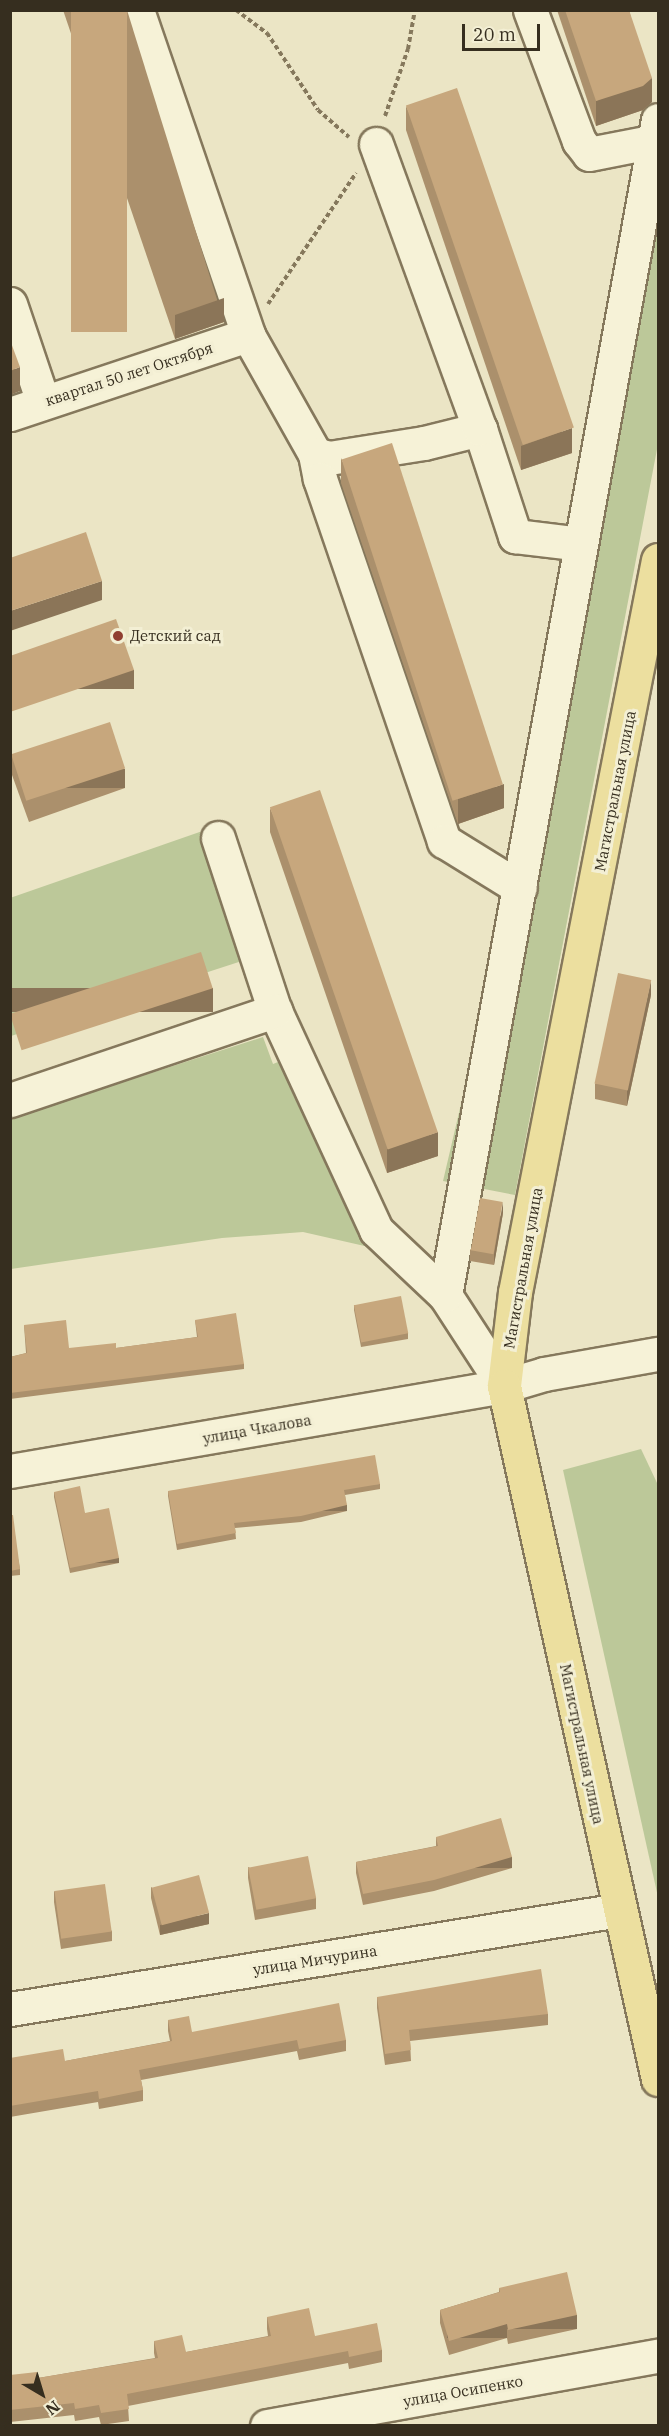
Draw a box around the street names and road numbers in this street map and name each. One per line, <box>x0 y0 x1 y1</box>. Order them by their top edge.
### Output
street label: квартал 50 лет Октября <box>43 338 215 410</box>
street label: Магистральная улица <box>591 709 639 873</box>
street label: Магистральная улица <box>500 1186 546 1350</box>
street label: улица Чкалова <box>201 1411 313 1447</box>
street label: Магистральная улица <box>556 1662 608 1826</box>
street label: улица Мичурина <box>252 1941 378 1979</box>
street label: улица Осипенко <box>402 2372 524 2410</box>

